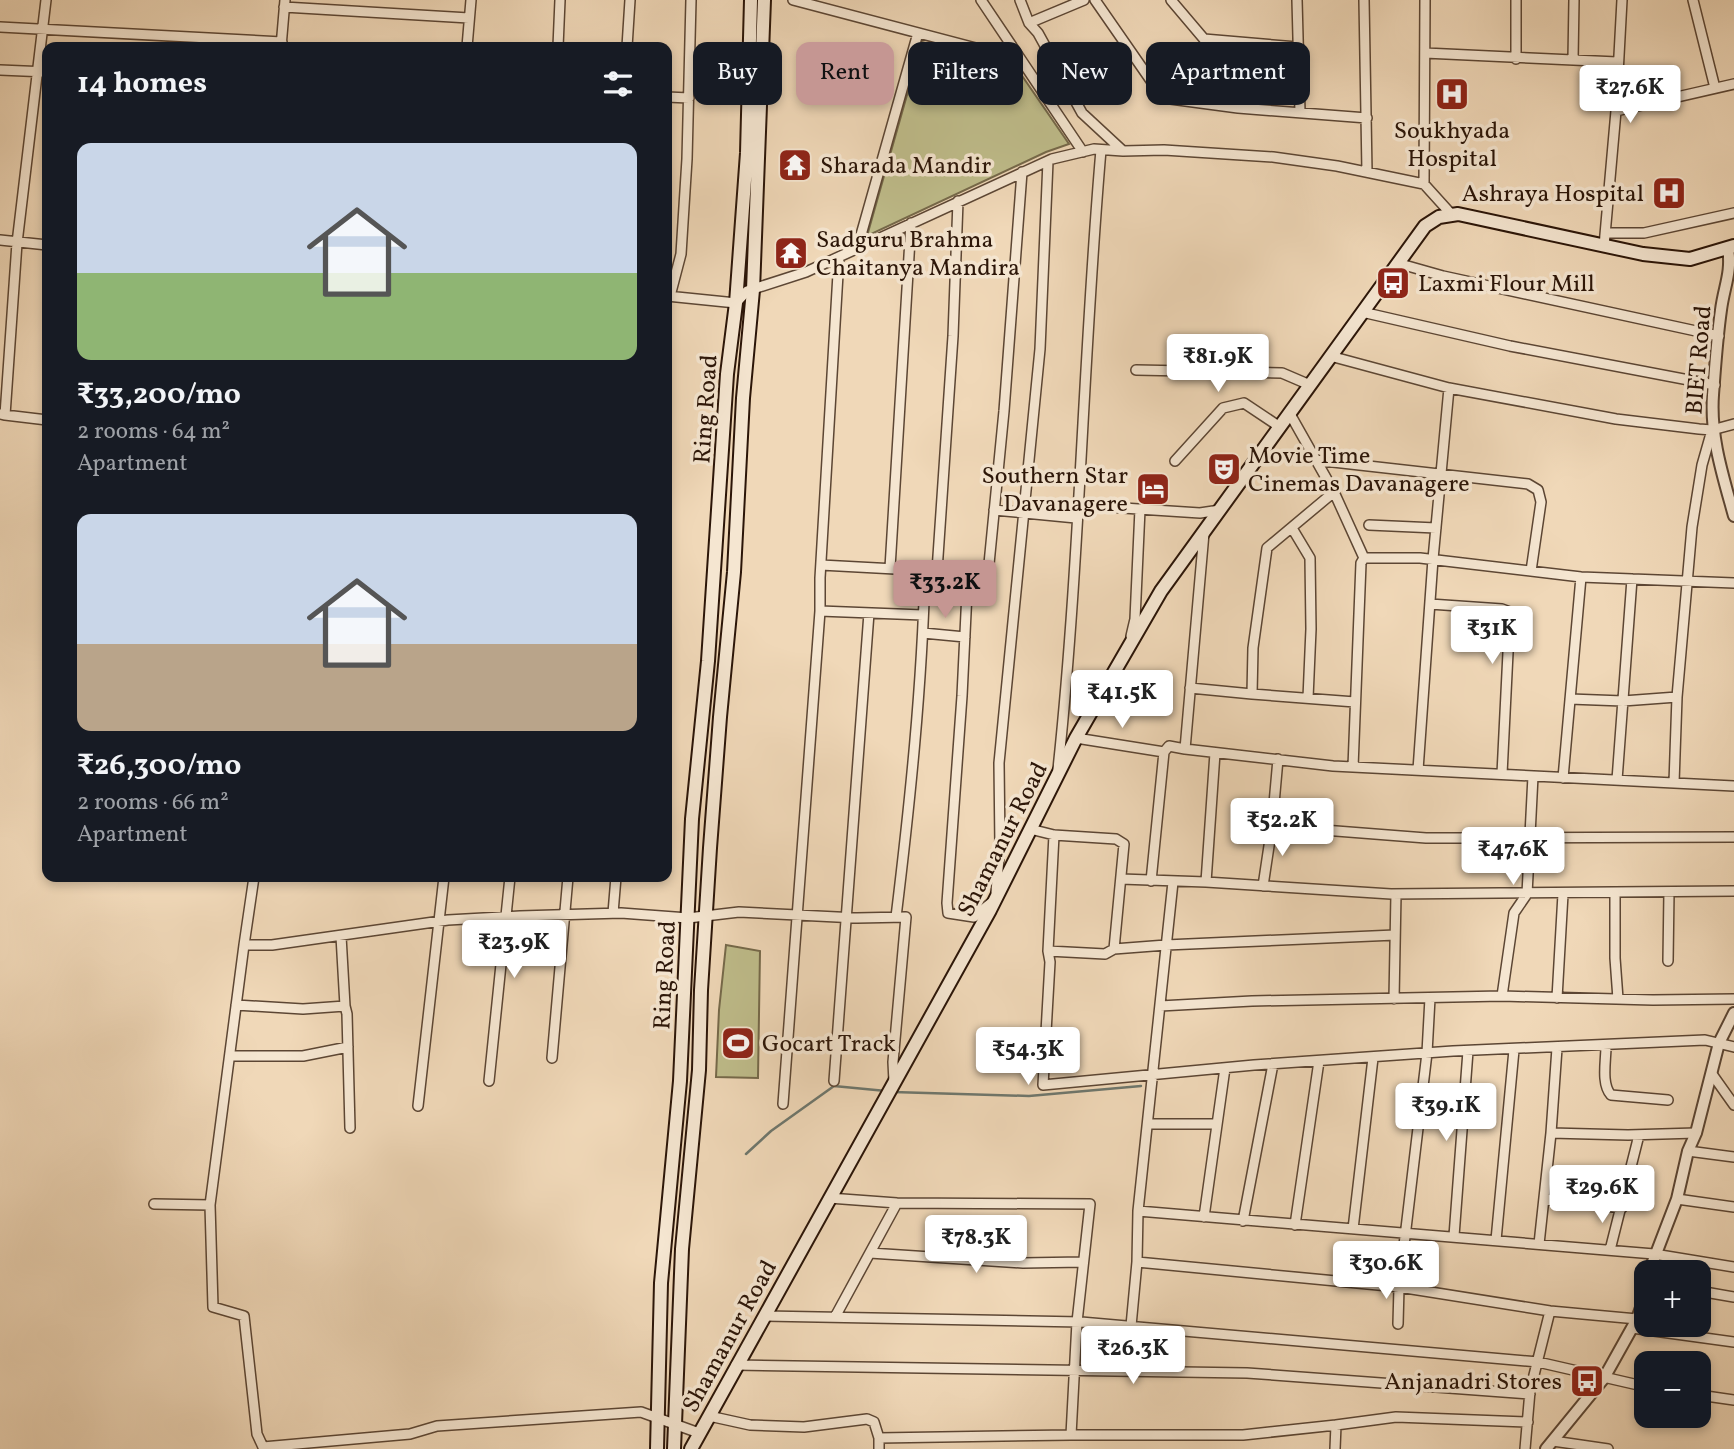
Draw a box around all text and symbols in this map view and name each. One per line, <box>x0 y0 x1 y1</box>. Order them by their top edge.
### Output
chip: Buy <box>693 42 782 105</box>
chip: Rent <box>796 42 894 105</box>
chip: Filters <box>908 42 1023 105</box>
chip: New <box>1037 42 1132 105</box>
chip: Apartment <box>1146 42 1310 105</box>
text: 14 homes <box>77 63 207 105</box>
icon: filters <box>599 65 637 103</box>
pin: ₹27.6K <box>1573 66 1687 125</box>
text: ₹27.6K <box>1596 72 1664 104</box>
hospital icon: Soukhyada Hospital <box>1433 75 1471 113</box>
place label: Soukhyada Hospital <box>1394 115 1510 177</box>
temple icon: Sharada Mandir <box>776 146 814 184</box>
place label: Sharada Mandir <box>820 150 991 184</box>
hospital icon: Ashraya Hospital <box>1650 174 1688 212</box>
place label: Ashraya Hospital <box>1462 178 1644 212</box>
icon: home <box>294 189 420 315</box>
place label: Sadguru Brahma Chaitanya Mandira <box>816 224 1020 286</box>
temple icon: Sadguru Brahma Chaitanya Mandira <box>772 234 810 272</box>
bus stop icon: Laxmi Flour Mill <box>1374 264 1412 302</box>
place label: Laxmi Flour Mill <box>1418 268 1595 302</box>
street label: BIET Road <box>1678 304 1722 416</box>
pin: ₹81.9K <box>1161 334 1275 394</box>
text: ₹81.9K <box>1183 341 1253 373</box>
street label: Ring Road <box>686 353 728 465</box>
text: ₹33,200/mo <box>77 374 241 416</box>
text: 2 rooms · 64 m² <box>77 416 230 448</box>
place label: Movie Time Cinemas Davanagere <box>1248 440 1470 502</box>
text: Apartment <box>77 448 188 480</box>
theatre icon: Movie Time Cinemas Davanagere <box>1205 450 1243 488</box>
place label: Southern Star Davanagere <box>981 460 1128 522</box>
hotel icon: Southern Star Davanagere <box>1134 470 1172 508</box>
icon: home <box>294 560 420 686</box>
pin: ₹33.2K <box>888 560 1002 620</box>
text: ₹33.2K <box>909 567 981 599</box>
pin: ₹31K <box>1451 606 1533 666</box>
text: ₹31K <box>1467 613 1517 645</box>
pin: ₹41.5K <box>1065 670 1179 730</box>
text: ₹41.5K <box>1087 677 1157 709</box>
text: ₹26,300/mo <box>77 745 241 787</box>
street label: Shamanur Road <box>950 757 1057 923</box>
text: 2 rooms · 66 m² <box>77 787 229 819</box>
pin: ₹52.2K <box>1225 798 1339 858</box>
text: ₹52.2K <box>1247 805 1317 837</box>
text: Apartment <box>77 819 188 851</box>
pin: ₹47.6K <box>1456 828 1570 887</box>
text: ₹47.6K <box>1478 834 1548 866</box>
pin: ₹23.9K <box>457 920 571 980</box>
street label: Ring Road <box>646 920 686 1031</box>
text: ₹23.9K <box>478 927 550 959</box>
sports icon: Gocart Track <box>719 1024 757 1062</box>
place label: Gocart Track <box>762 1028 896 1062</box>
pin: ₹54.3K <box>971 1028 1085 1087</box>
text: ₹54.3K <box>992 1034 1064 1066</box>
pin: ₹39.1K <box>1389 1084 1503 1143</box>
text: ₹39.1K <box>1411 1090 1481 1122</box>
pin: ₹29.6K <box>1545 1166 1659 1225</box>
text: ₹29.6K <box>1565 1172 1639 1204</box>
pin: ₹78.3K <box>919 1216 1033 1275</box>
text: ₹78.3K <box>941 1222 1011 1254</box>
pin: ₹30.6K <box>1329 1242 1443 1301</box>
text: ₹30.6K <box>1349 1248 1423 1280</box>
street label: Shamanur Road <box>675 1255 787 1419</box>
map controls <box>1634 1260 1711 1428</box>
button: + <box>1634 1260 1711 1337</box>
pin: ₹26.3K <box>1076 1326 1190 1386</box>
text: ₹26.3K <box>1097 1333 1169 1365</box>
button: − <box>1634 1351 1711 1428</box>
bus stop icon: Anjanadri Stores <box>1568 1362 1606 1400</box>
place label: Anjanadri Stores <box>1384 1366 1562 1400</box>

